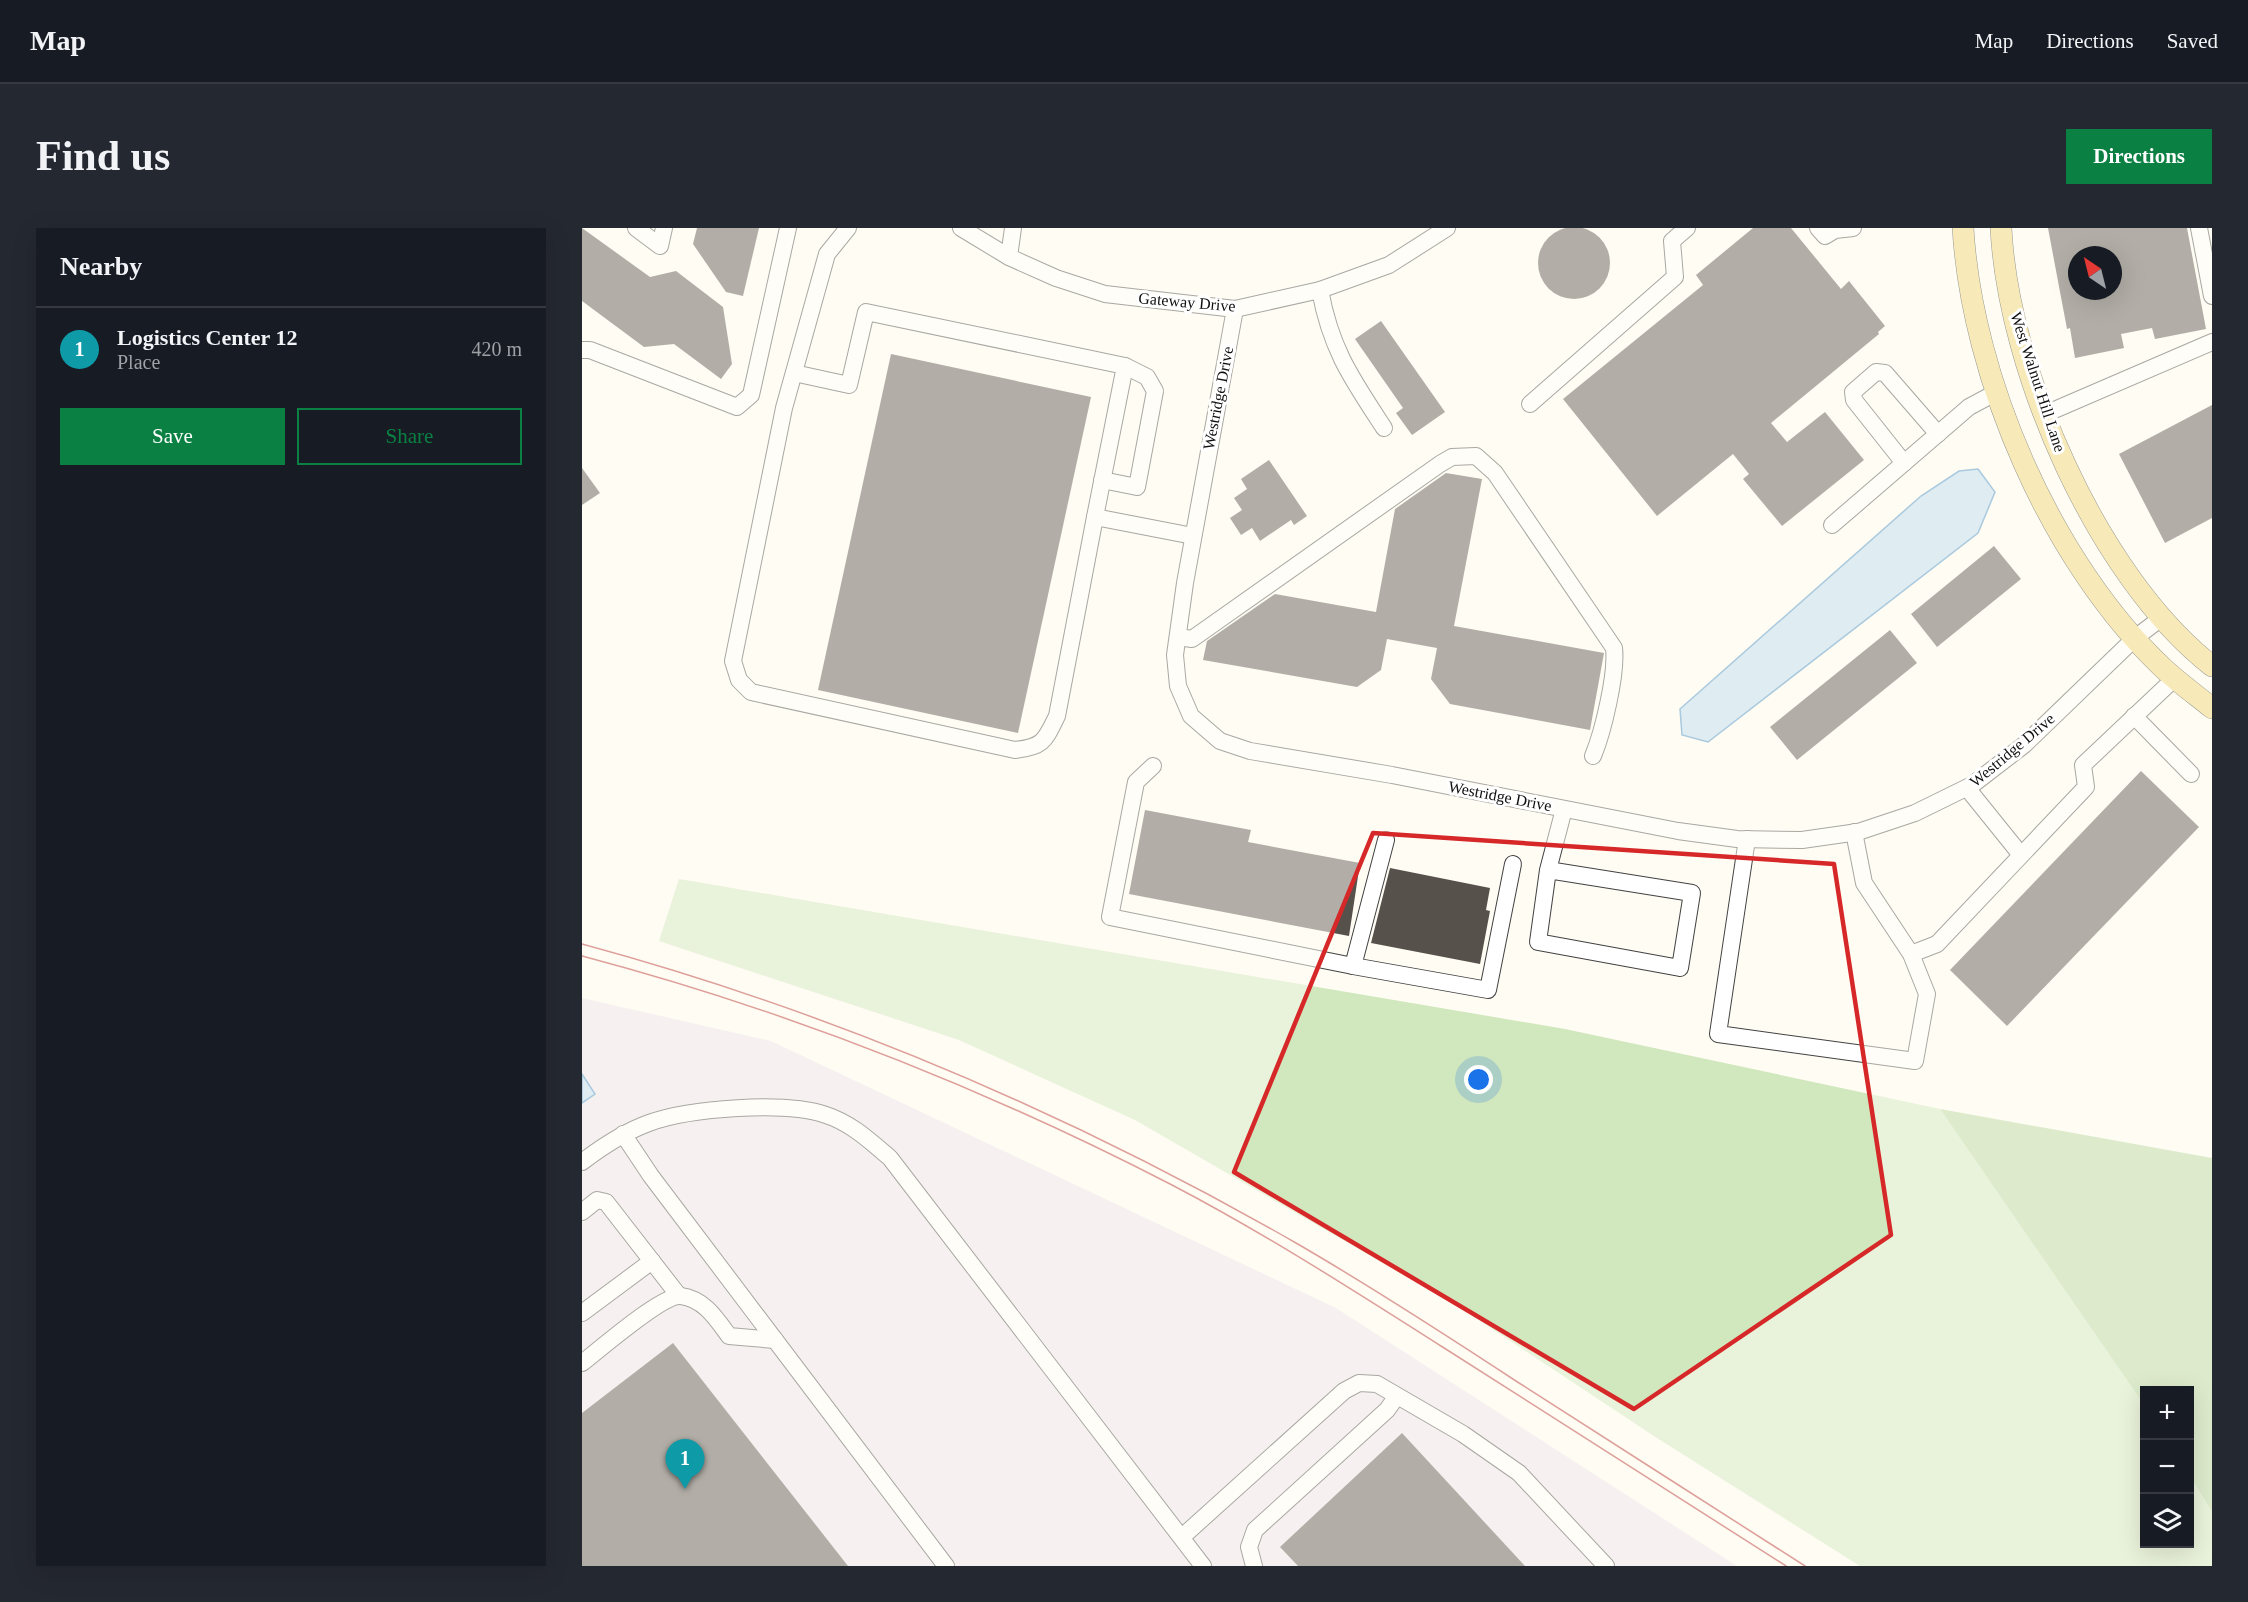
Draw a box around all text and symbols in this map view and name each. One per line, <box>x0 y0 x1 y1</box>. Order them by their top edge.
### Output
text: Map <box>30 25 86 56</box>
text: Map <box>1975 29 2013 53</box>
text: Directions <box>2046 29 2134 53</box>
text: Saved <box>2167 29 2218 53</box>
button: Directions <box>2066 129 2212 184</box>
text: Find us <box>36 133 170 179</box>
north arrow <box>2068 246 2122 300</box>
text: Nearby <box>60 252 142 281</box>
street label: Gateway Drive <box>1138 289 1236 316</box>
street label: West Walnut Hill Lane <box>2007 310 2069 454</box>
text: Logistics Center 12 <box>117 325 297 350</box>
text: 1 <box>75 338 85 360</box>
text: 420 m <box>471 338 522 360</box>
street label: Westridge Drive <box>1200 345 1237 451</box>
text: Place <box>117 351 160 373</box>
button: Save <box>60 408 285 465</box>
button: Share <box>297 408 522 465</box>
street label: Westridge Drive <box>1966 710 2058 791</box>
street label: Westridge Drive <box>1447 778 1553 815</box>
your location <box>1464 1065 1493 1094</box>
map controls <box>2140 1386 2194 1548</box>
button: + <box>2140 1386 2194 1440</box>
pin: 1 <box>666 1440 704 1489</box>
button: − <box>2140 1440 2194 1494</box>
button: layers <box>2140 1494 2194 1548</box>

